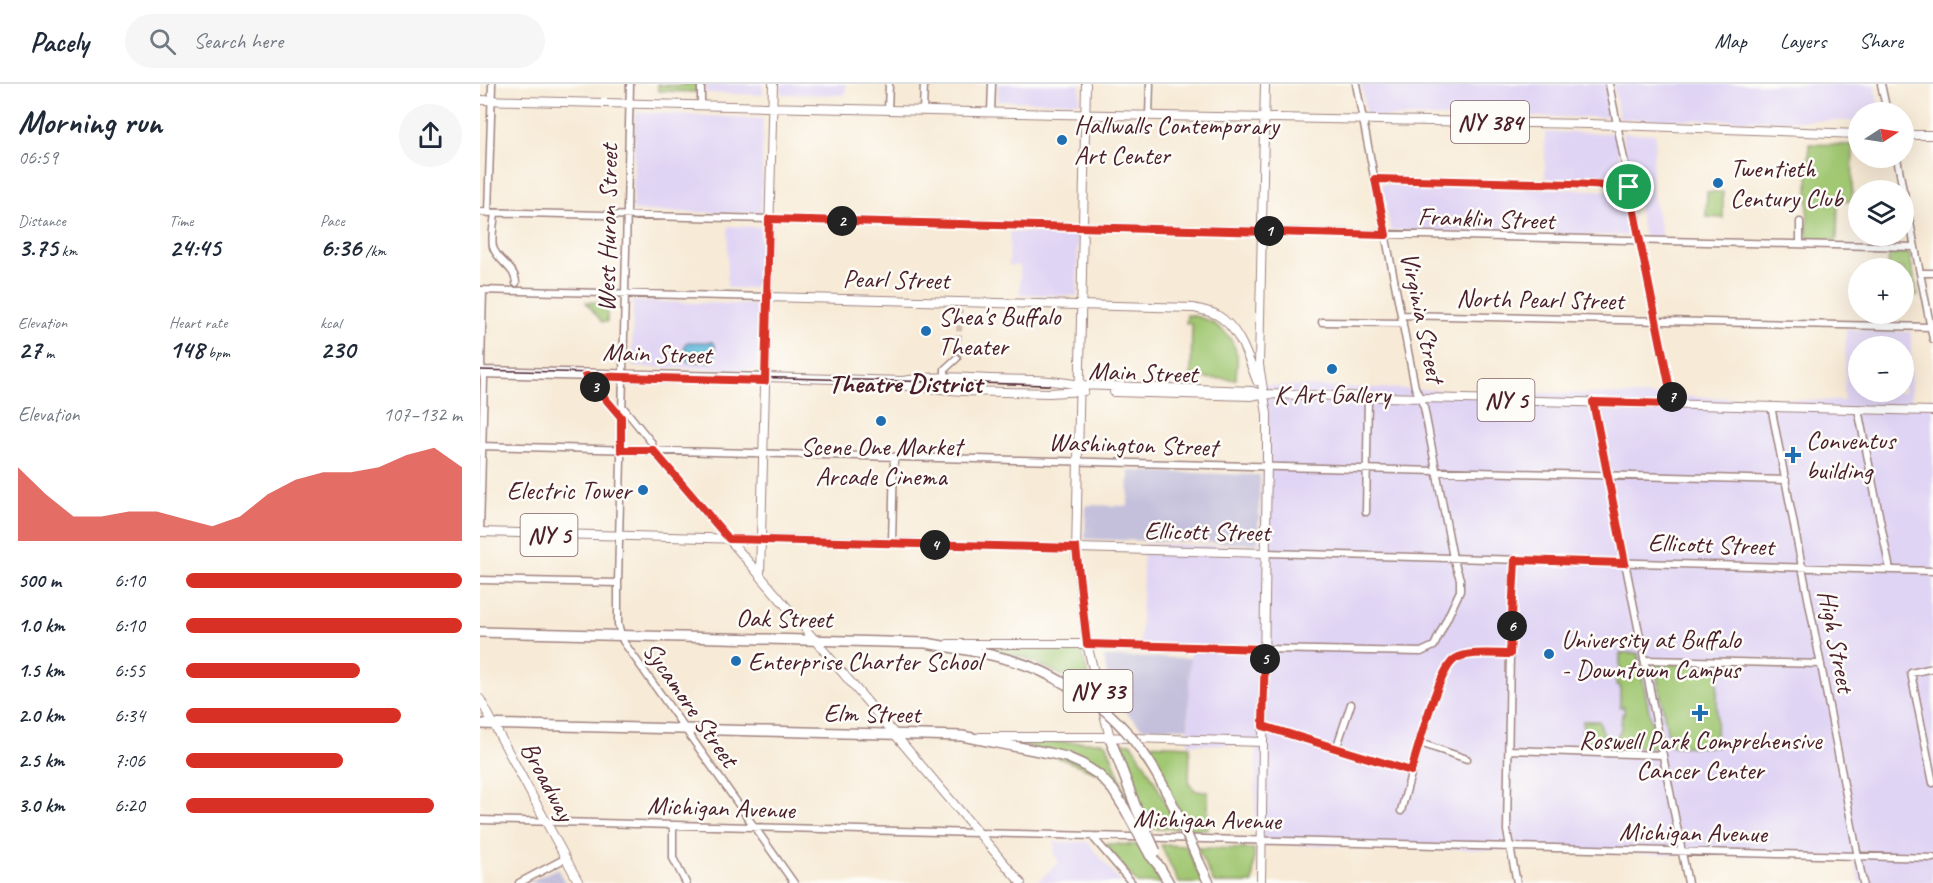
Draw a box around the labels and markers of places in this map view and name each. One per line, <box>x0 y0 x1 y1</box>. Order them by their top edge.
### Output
place label: Hallwalls Contemporary Art Center <box>1074 109 1281 172</box>
marker: Hallwalls Contemporary Art Center <box>1055 133 1069 147</box>
place label: Twentieth Century Club <box>1730 152 1844 215</box>
pin <box>1603 161 1654 212</box>
marker: Twentieth Century Club <box>1711 176 1725 190</box>
pin: 2 <box>827 206 857 236</box>
pin: 1 <box>1254 216 1284 246</box>
place label: Shea's Buffalo Theater <box>938 300 1062 363</box>
marker: Shea's Buffalo Theater <box>919 324 933 338</box>
marker: K Art Gallery <box>1325 362 1339 376</box>
pin: 3 <box>580 372 610 402</box>
place label: K Art Gallery <box>1274 378 1392 411</box>
pin: 7 <box>1657 382 1687 412</box>
marker: Scene One Market Arcade Cinema <box>874 414 888 428</box>
place label: Conventus building <box>1806 424 1897 487</box>
place label: Scene One Market Arcade Cinema <box>800 430 965 493</box>
marker: Conventus building <box>1784 446 1802 464</box>
place label: Electric Tower <box>507 474 634 507</box>
marker: Electric Tower <box>636 483 650 497</box>
pin: 4 <box>920 530 950 560</box>
pin: 6 <box>1497 611 1527 641</box>
place label: University at Buffalo - Downtown Campus <box>1561 623 1742 686</box>
pin: 5 <box>1250 644 1280 674</box>
place label: Enterprise Charter School <box>748 645 986 678</box>
marker: University at Buffalo - Downtown Campus <box>1542 647 1556 661</box>
marker: Enterprise Charter School <box>729 654 743 668</box>
marker: Roswell Park Comprehensive Cancer Center <box>1691 704 1709 722</box>
place label: Roswell Park Comprehensive Cancer Center <box>1579 724 1823 787</box>

